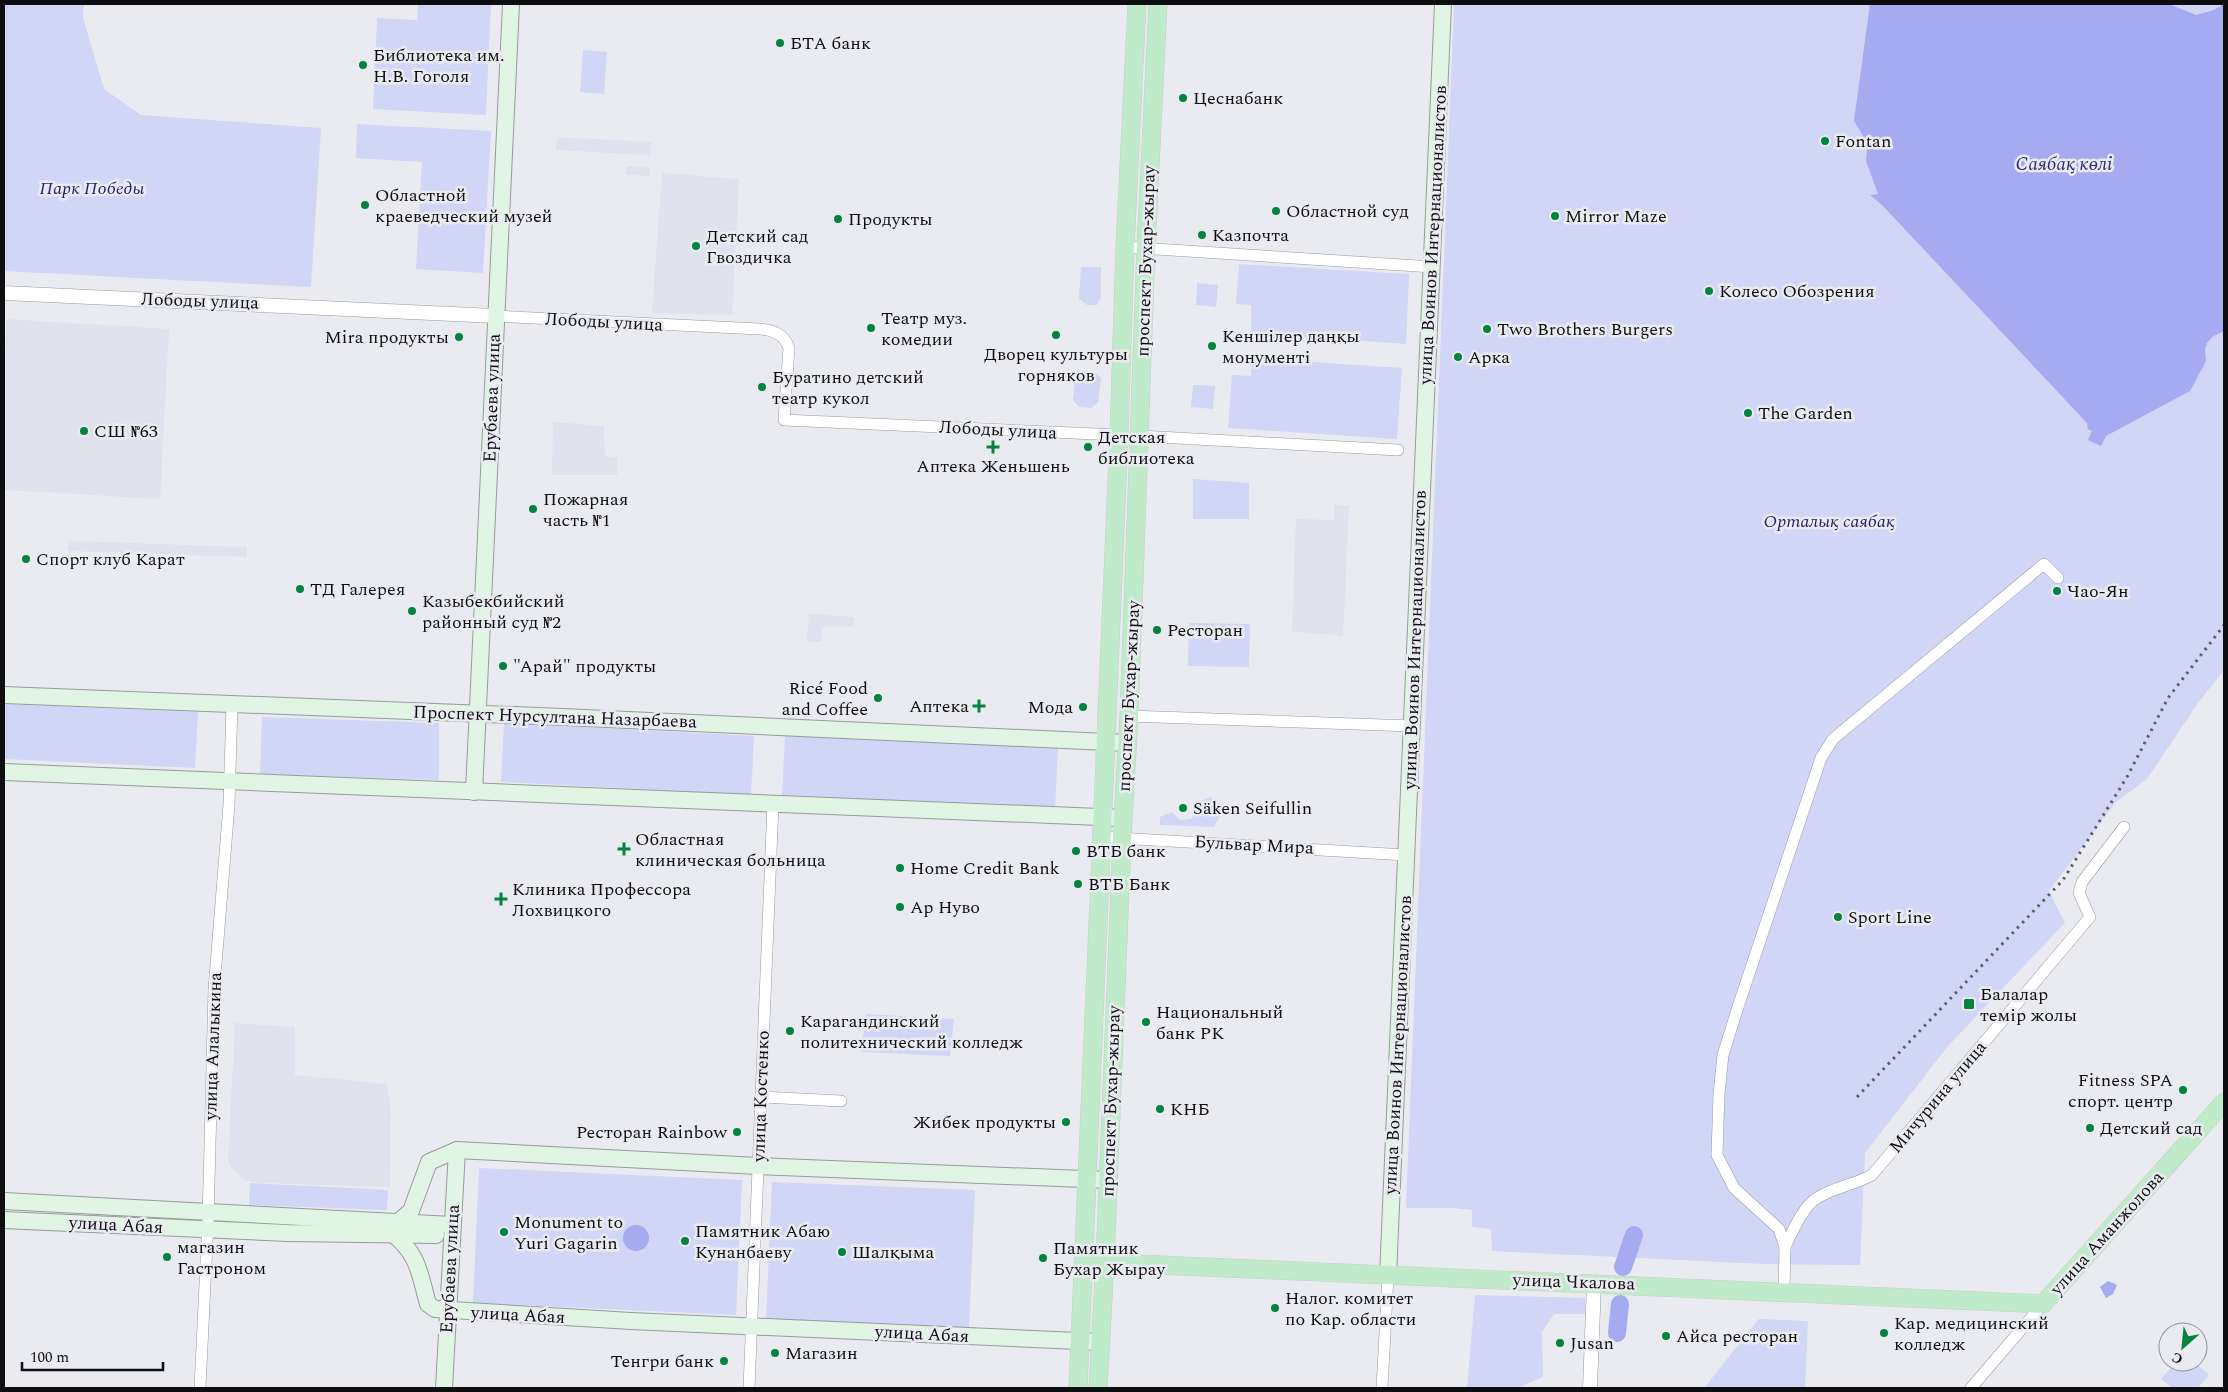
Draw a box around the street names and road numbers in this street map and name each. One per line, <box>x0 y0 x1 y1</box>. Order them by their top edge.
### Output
street label: улица Воинов Интернационалистов <box>1412 85 1454 386</box>
street label: проспект Бухар-жырау <box>1129 163 1163 357</box>
street label: Лободы улица <box>140 285 260 317</box>
street label: Лободы улица <box>544 305 664 339</box>
street label: Ерубаева улица <box>476 333 508 463</box>
street label: Лободы улица <box>938 413 1058 447</box>
street label: улица Воинов Интернационалистов <box>1396 490 1434 791</box>
street label: проспект Бухар-жырау <box>1111 598 1148 792</box>
street label: Проспект Нурсултана Назарбаева <box>413 699 698 735</box>
street label: Бульвар Мира <box>1194 828 1315 862</box>
street label: улица Воинов Интернационалистов <box>1377 895 1419 1196</box>
street label: улица Алалыкина <box>197 971 229 1121</box>
street label: проспект Бухар-жырау <box>1094 1003 1128 1197</box>
street label: улица Костенко <box>745 1030 777 1163</box>
street label: Мичурина улица <box>1883 1035 1993 1159</box>
street label: улица Аманжолова <box>2043 1165 2171 1302</box>
street label: Ерубаева улица <box>433 1204 467 1334</box>
street label: улица Абая <box>67 1209 164 1241</box>
street label: улица Чкалова <box>1511 1266 1636 1298</box>
street label: улица Абая <box>469 1299 566 1331</box>
street label: улица Абая <box>873 1318 970 1350</box>

